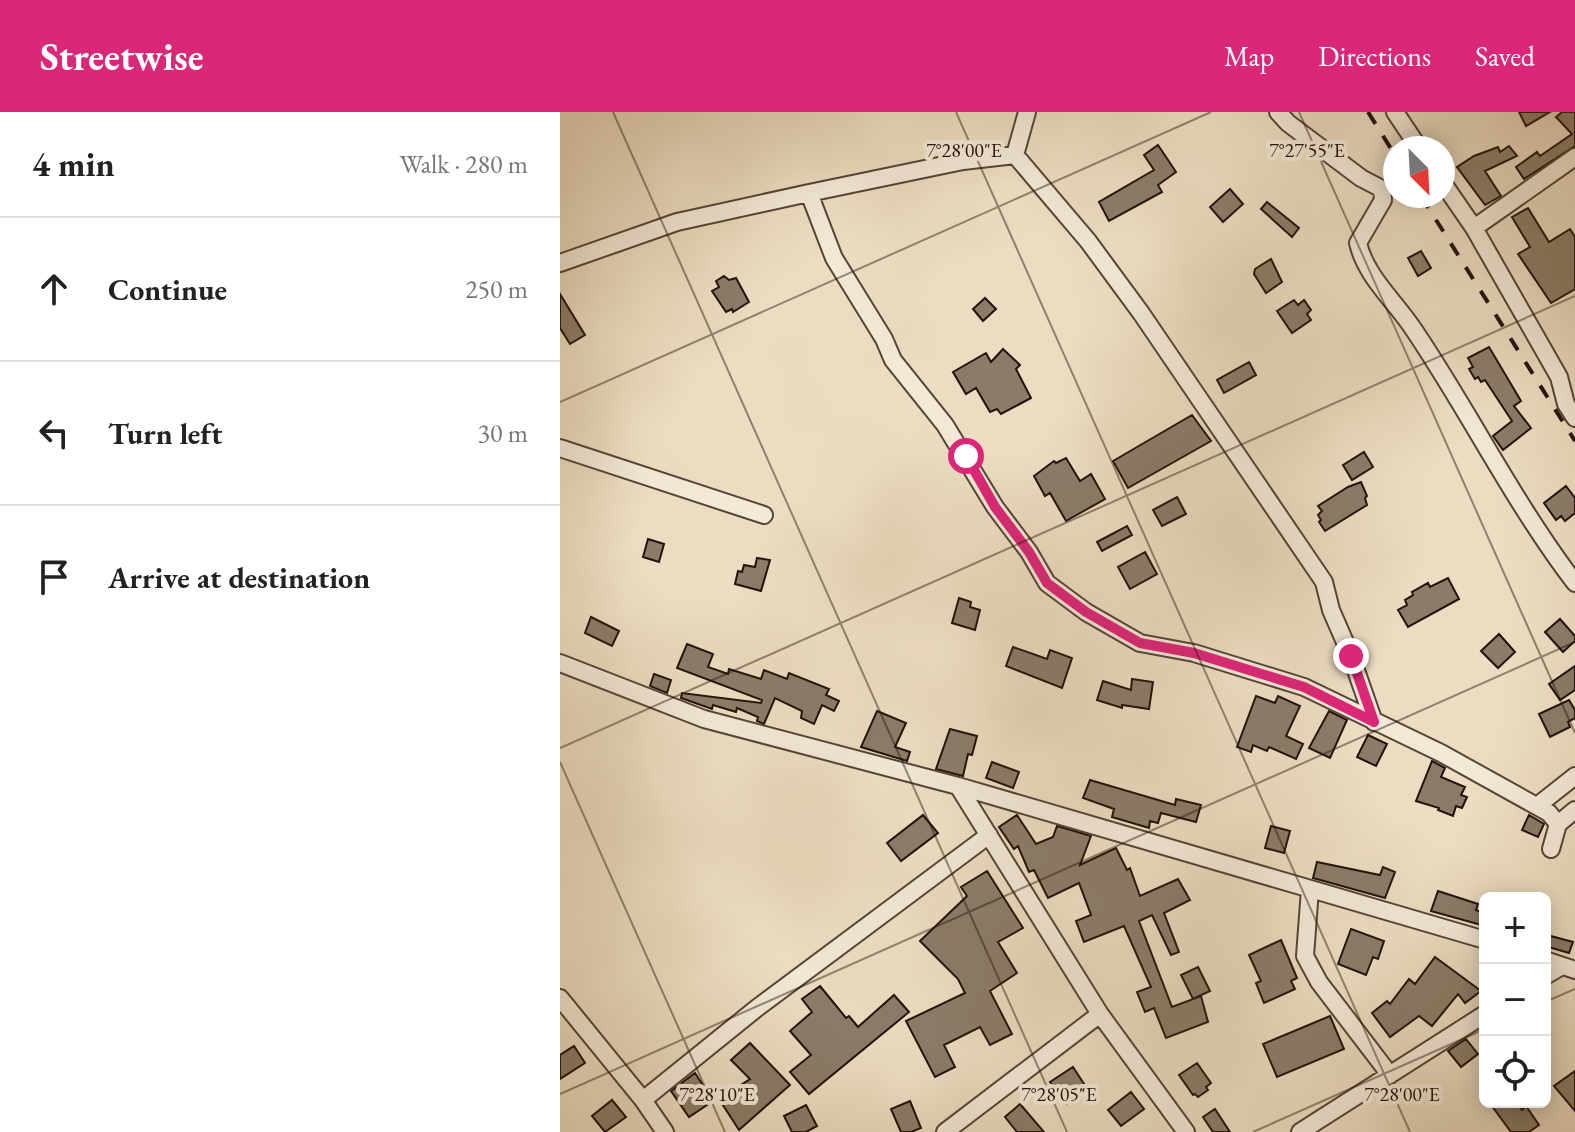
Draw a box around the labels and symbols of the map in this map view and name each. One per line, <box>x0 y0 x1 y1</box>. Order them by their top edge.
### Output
north arrow <box>1383 136 1455 208</box>
text: 7°28'00"E <box>926 137 1002 163</box>
text: 7°27'55"E <box>1269 137 1345 163</box>
route start <box>948 438 984 474</box>
route end <box>1333 638 1369 674</box>
text: 7°28'10"E <box>679 1081 755 1107</box>
text: 7°28'05"E <box>1021 1081 1097 1107</box>
text: 7°28'00"E <box>1364 1081 1440 1107</box>

